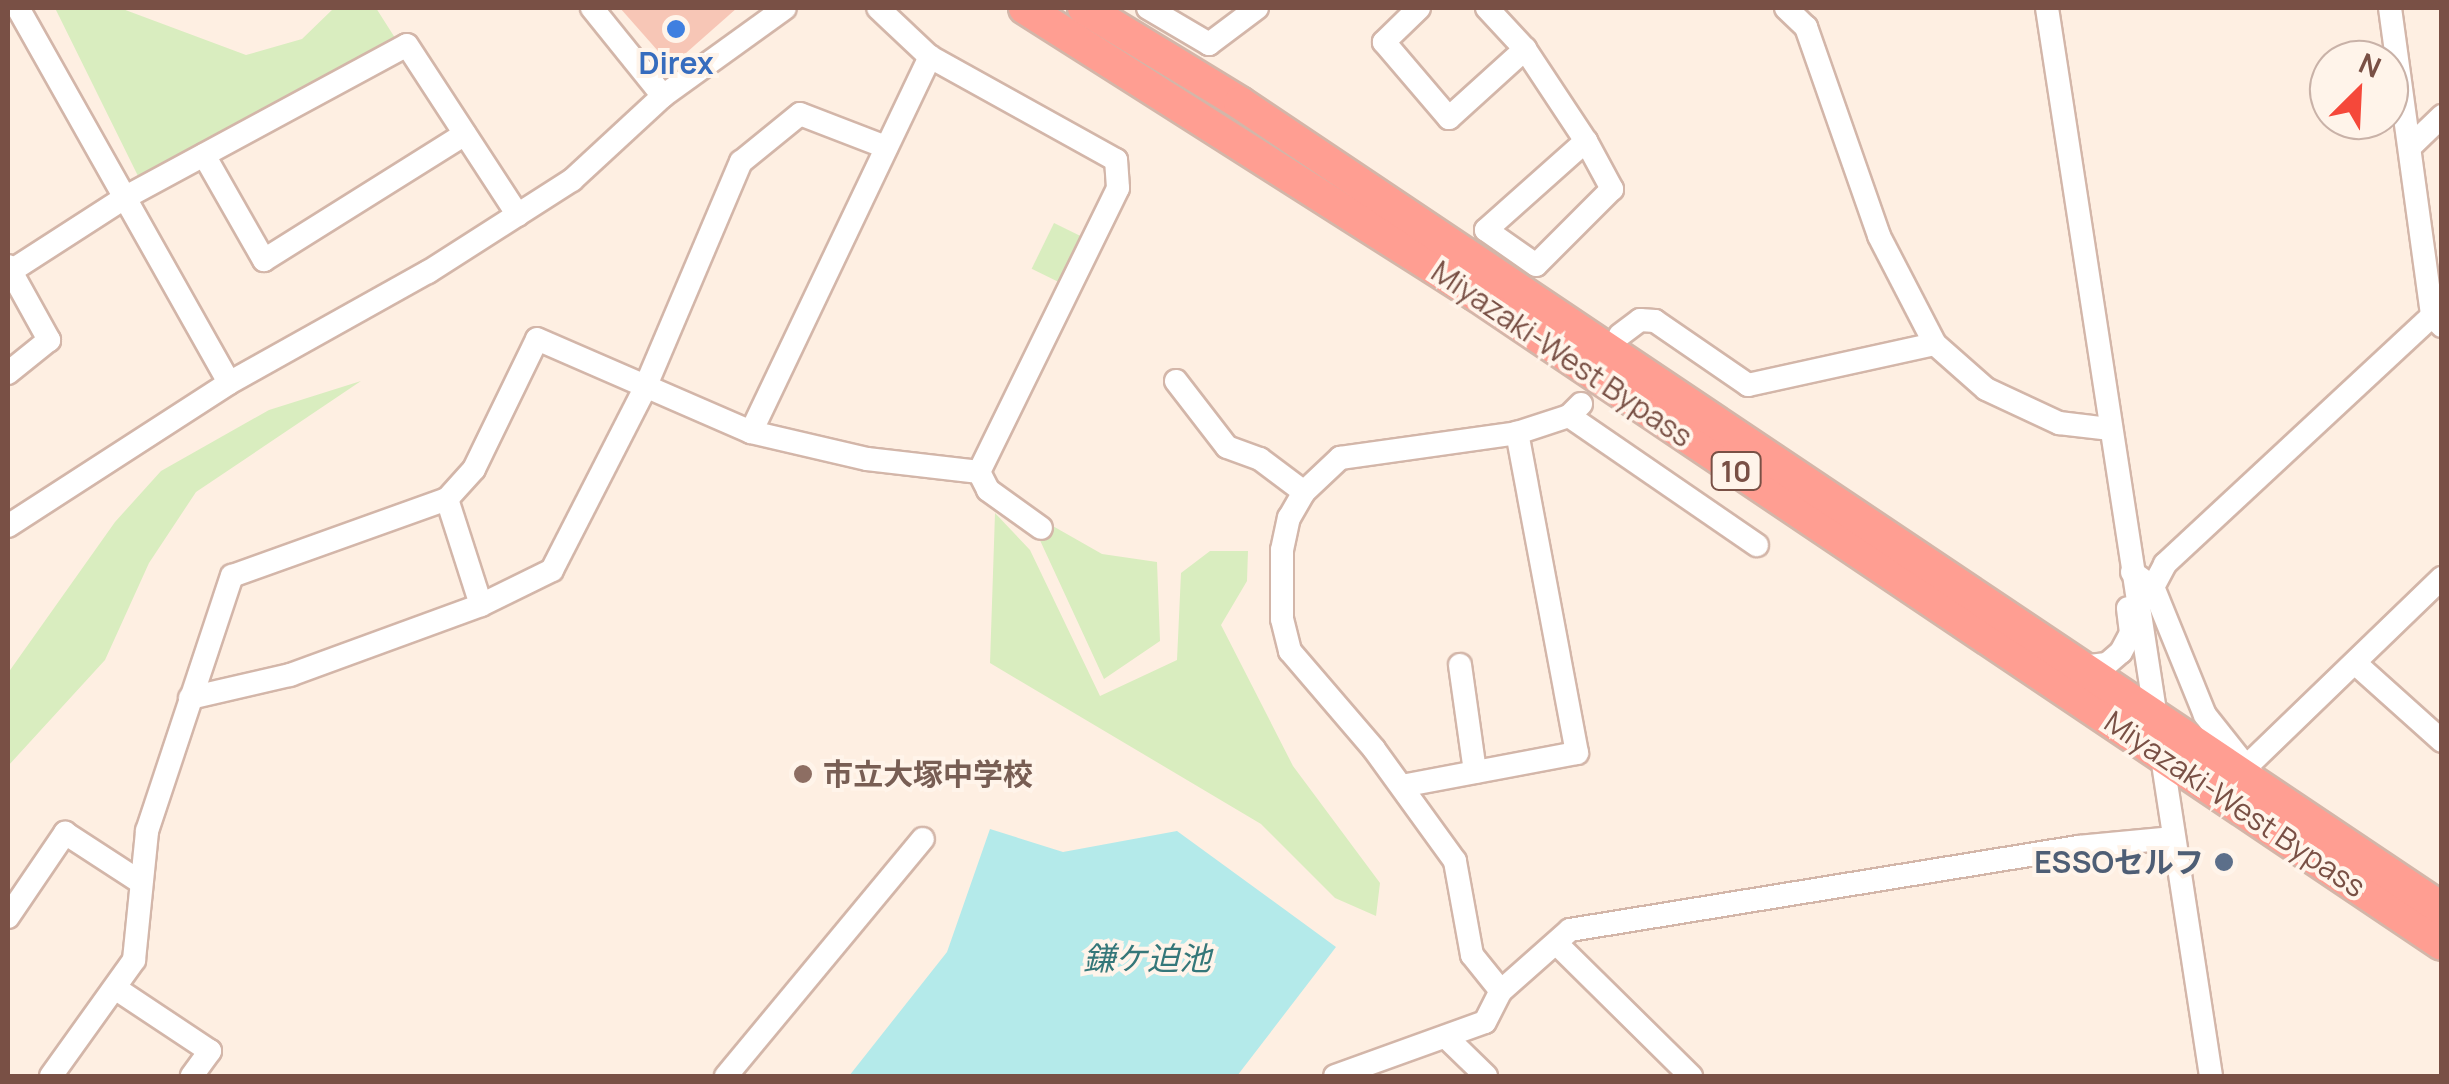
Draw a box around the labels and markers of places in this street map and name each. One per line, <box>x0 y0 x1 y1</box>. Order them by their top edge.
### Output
marker: Direx <box>665 18 687 40</box>
place label: Direx <box>638 45 714 81</box>
place label: 市立大塚中学校 <box>823 756 1033 792</box>
marker: 市立大塚中学校 <box>792 763 814 785</box>
place label: ESSOセルフ <box>2034 844 2204 880</box>
marker: ESSOセルフ <box>2213 851 2235 873</box>

